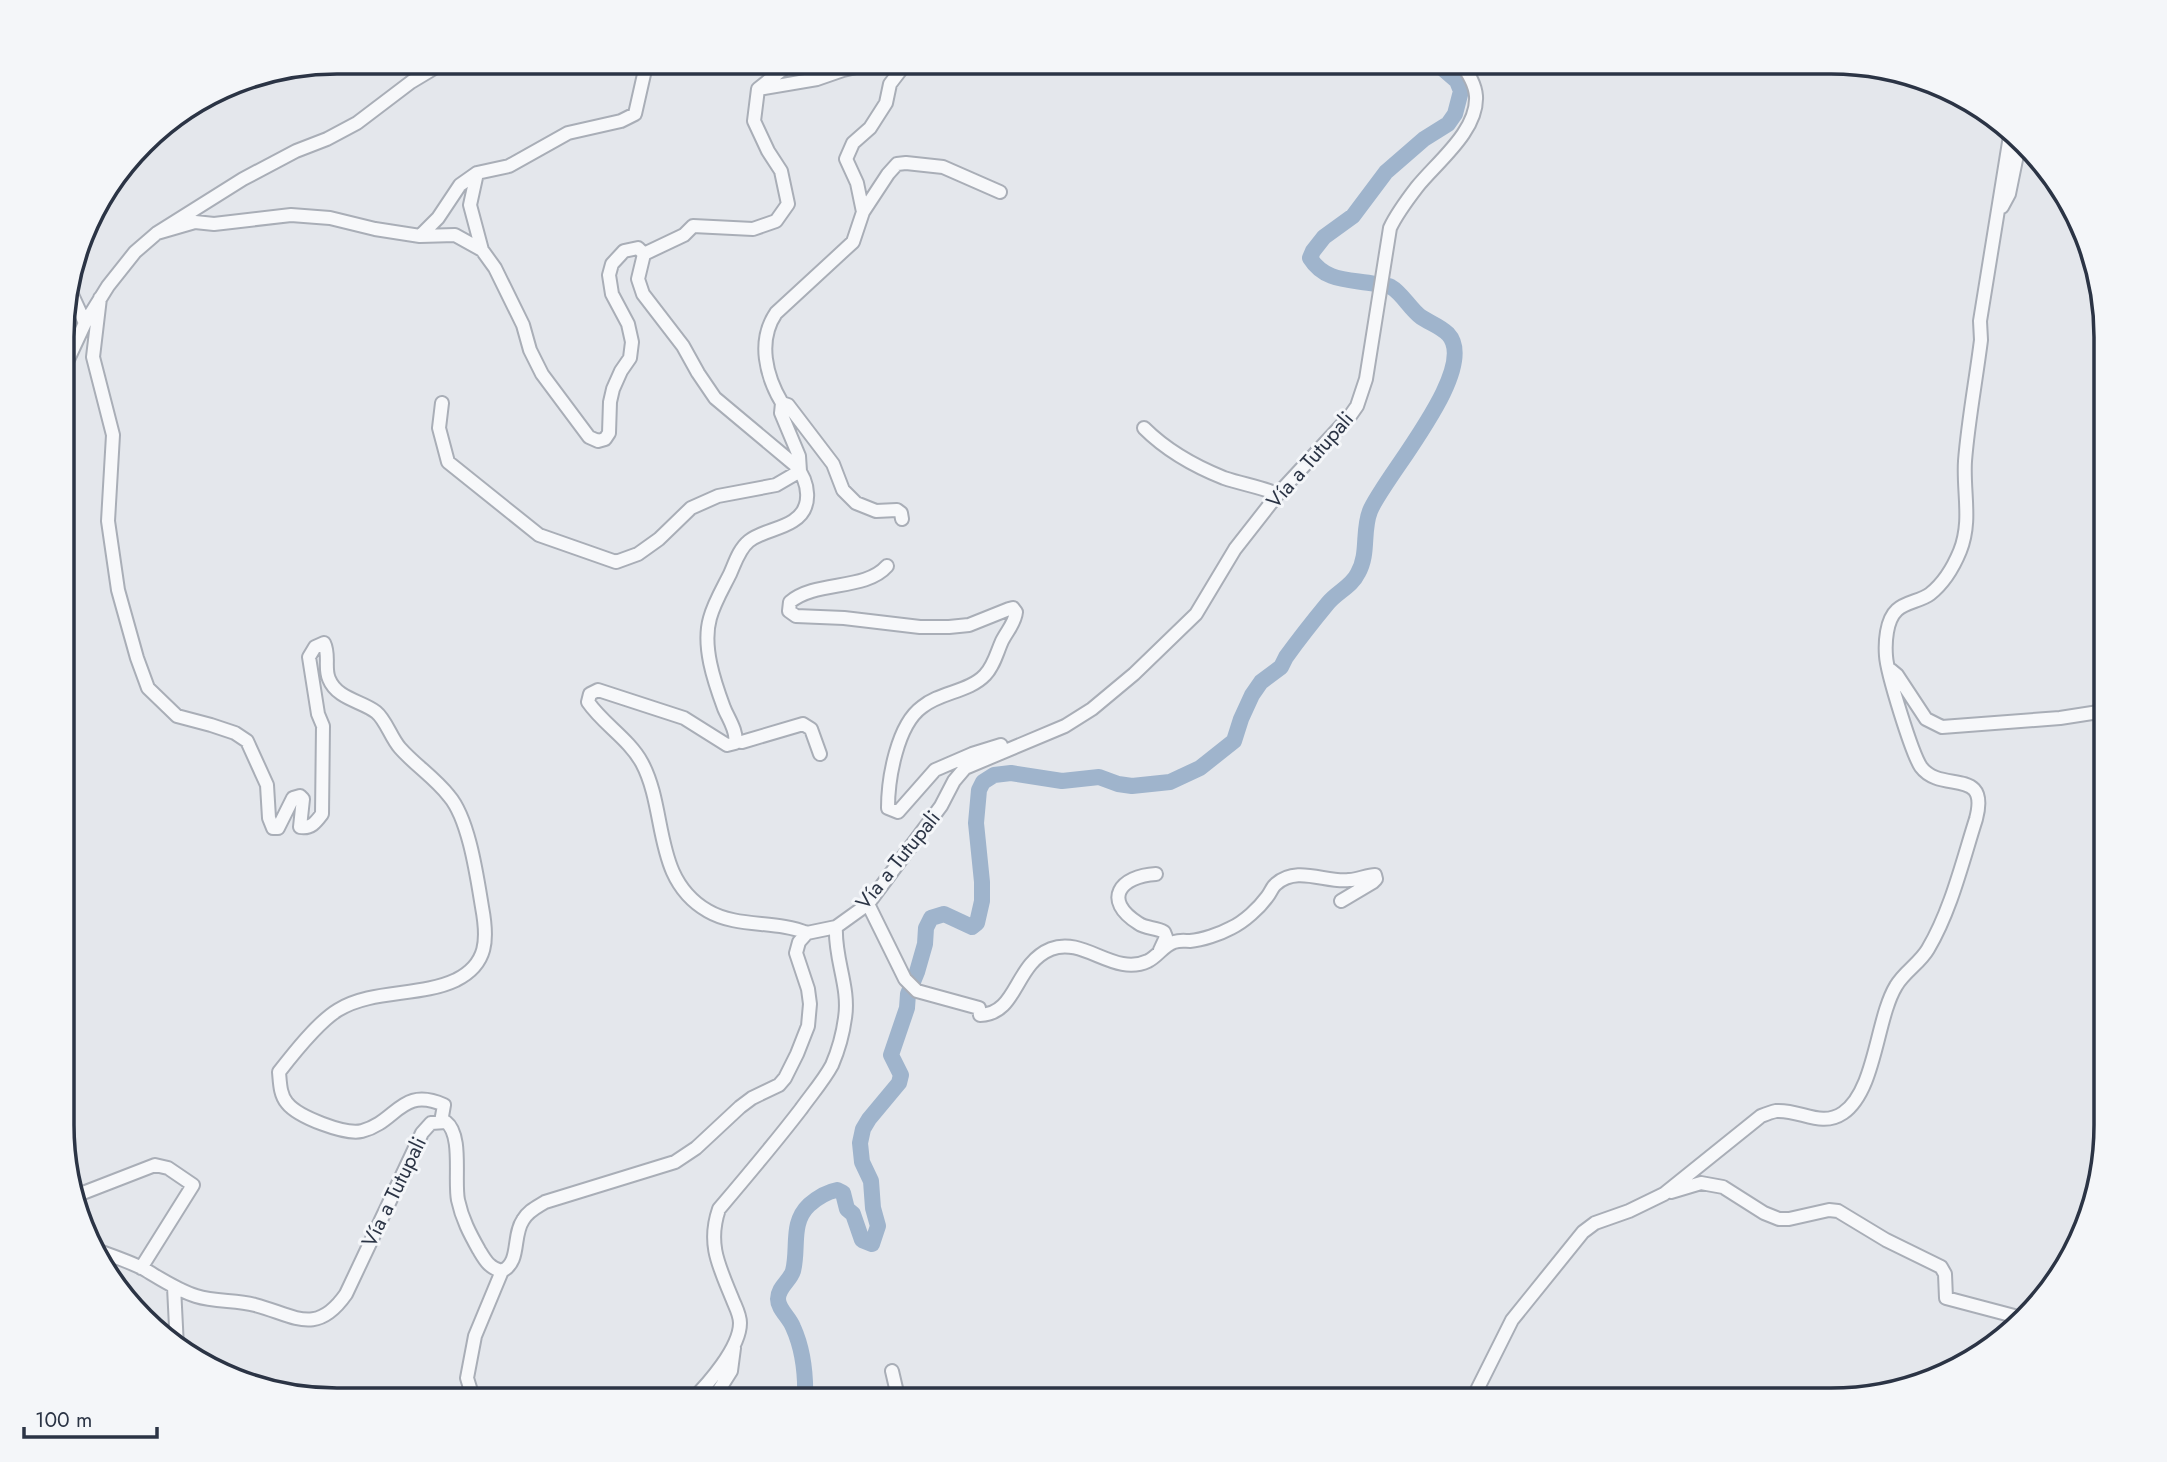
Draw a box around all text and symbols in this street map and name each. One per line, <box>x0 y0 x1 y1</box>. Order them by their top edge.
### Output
street label: Vía a Tutupali <box>1259 405 1361 515</box>
street label: Vía a Tutupali <box>849 804 947 916</box>
street label: Vía a Tutupali <box>354 1132 434 1252</box>
scale bar <box>24 1396 158 1440</box>
text: 100 m <box>35 1405 92 1435</box>

